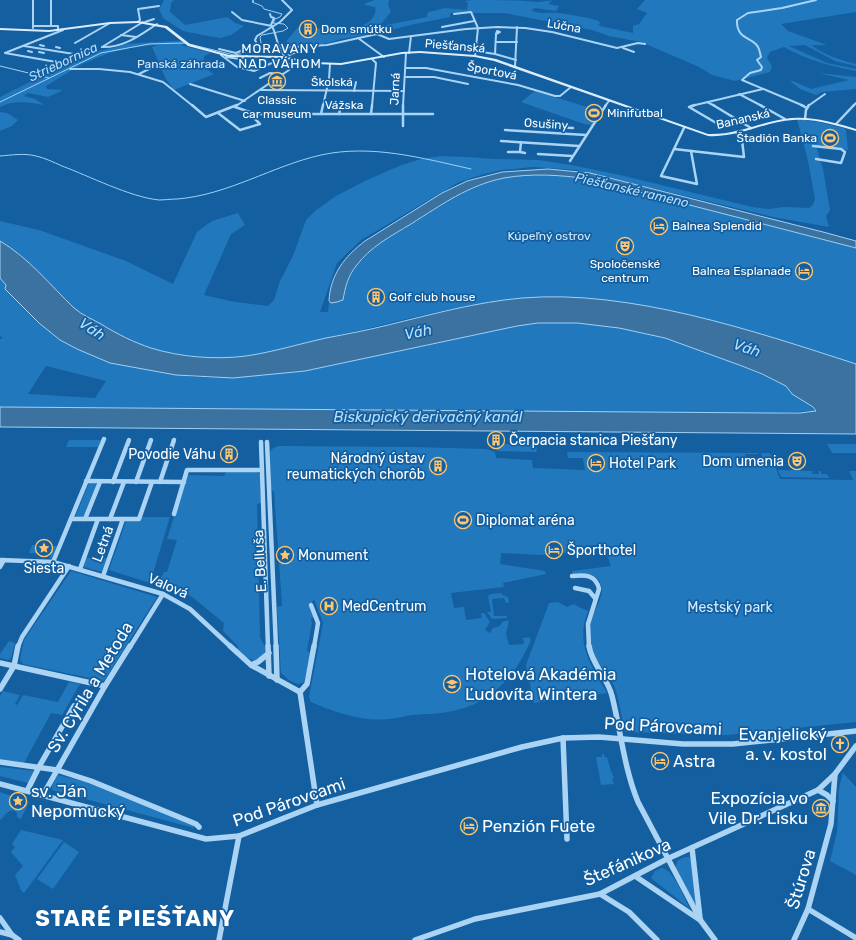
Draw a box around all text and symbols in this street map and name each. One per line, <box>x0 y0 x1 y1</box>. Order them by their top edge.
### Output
street label: Lúčna <box>546 16 582 36</box>
building icon: Dom smútku <box>298 19 318 39</box>
place label: Dom smútku <box>321 22 392 36</box>
street label: Piešťanská <box>424 36 486 56</box>
water label: Striebornica <box>26 39 100 85</box>
district label: MORAVANY NAD VÁHOM <box>238 41 322 71</box>
park label: Panská záhrada <box>137 57 225 71</box>
street label: Športová <box>466 59 518 83</box>
museum icon: Classic car museum <box>267 71 287 91</box>
street label: Jarná <box>387 72 403 106</box>
street label: Školská <box>311 75 353 89</box>
place label: Classic car museum <box>242 93 312 121</box>
street label: Vážska <box>325 98 363 112</box>
sports icon: Minifutbal <box>584 103 604 123</box>
place label: Minifutbal <box>607 106 663 120</box>
street label: Bananská <box>715 106 771 132</box>
street label: Osušiny <box>523 115 569 133</box>
sports icon: Štadión Banka <box>820 128 840 148</box>
place label: Štadión Banka <box>736 131 817 145</box>
water label: Piešťanské rameno <box>574 170 690 210</box>
hotel icon: Balnea Splendid <box>649 216 669 236</box>
place label: Balnea Splendid <box>672 219 762 233</box>
park label: Kúpeľný ostrov <box>507 229 591 243</box>
theatre icon: Spoločenské centrum <box>615 236 635 256</box>
place label: Spoločenské centrum <box>590 257 661 285</box>
hotel icon: Balnea Esplanade <box>794 261 814 281</box>
place label: Balnea Esplanade <box>692 264 791 278</box>
building icon: Golf club house <box>366 287 386 307</box>
place label: Golf club house <box>389 290 476 304</box>
water label: Váh <box>75 314 109 344</box>
water label: Váh <box>403 320 433 344</box>
water label: Váh <box>731 335 763 361</box>
water label: Biskupický derivačný kanál <box>334 408 523 426</box>
building icon: Čerpacia stanica Piešťany <box>486 430 506 450</box>
place label: Čerpacia stanica Piešťany <box>509 431 678 449</box>
building icon: Povodie Váhu <box>219 444 239 464</box>
place label: Povodie Váhu <box>128 446 216 463</box>
place label: Národný ústav reumatických chorôb <box>287 450 425 483</box>
theatre icon: Dom umenia <box>787 451 807 471</box>
hotel icon: Hotel Park <box>586 453 606 473</box>
place label: Dom umenia <box>702 453 784 470</box>
place label: Hotel Park <box>609 455 677 472</box>
building icon: Národný ústav reumatických chorôb <box>428 456 448 476</box>
sports icon: Diplomat aréna <box>453 510 473 530</box>
place label: Diplomat aréna <box>476 512 575 529</box>
street label: Letná <box>89 524 117 564</box>
street label: E. Belluša <box>250 529 270 593</box>
place icon: Siesta <box>34 538 54 558</box>
hotel icon: Športhotel <box>544 540 564 560</box>
place label: Športhotel <box>567 541 636 559</box>
place icon: Monument <box>275 545 295 565</box>
place label: Monument <box>298 547 369 564</box>
place label: Siesta <box>24 560 64 577</box>
street label: Valová <box>145 570 191 602</box>
hospital icon: MedCentrum <box>319 596 339 616</box>
place label: MedCentrum <box>342 598 427 615</box>
park label: Mestský park <box>687 599 773 616</box>
street label: Sv. Cyrila a Metoda <box>43 618 137 756</box>
place label: Hotelová Akadémia Ľudovíta Wintera <box>465 664 616 704</box>
school or university icon: Hotelová Akadémia Ľudovíta Wintera <box>442 674 462 694</box>
street label: Pod Párovcami <box>604 713 722 739</box>
place label: Evanjelický a. v. kostol <box>739 724 827 764</box>
church icon: Evanjelický a. v. kostol <box>830 734 850 754</box>
hotel icon: Astra <box>650 751 670 771</box>
place label: Astra <box>673 751 715 771</box>
street label: Pod Párovcami <box>230 773 348 831</box>
place label: sv. Ján Nepomucký <box>31 781 125 821</box>
place label: Expozícia vo Vile Dr. Lisku <box>708 788 808 828</box>
place icon: sv. Ján Nepomucký <box>8 791 28 811</box>
museum icon: Expozícia vo Vile Dr. Lisku <box>811 798 831 818</box>
hotel icon: Penzión Fuete <box>459 816 479 836</box>
place label: Penzión Fuete <box>482 816 595 836</box>
street label: Štefánikova <box>580 834 674 890</box>
street label: Štúrova <box>782 847 820 911</box>
district label: STARÉ PIEŠŤANY <box>35 905 235 932</box>

